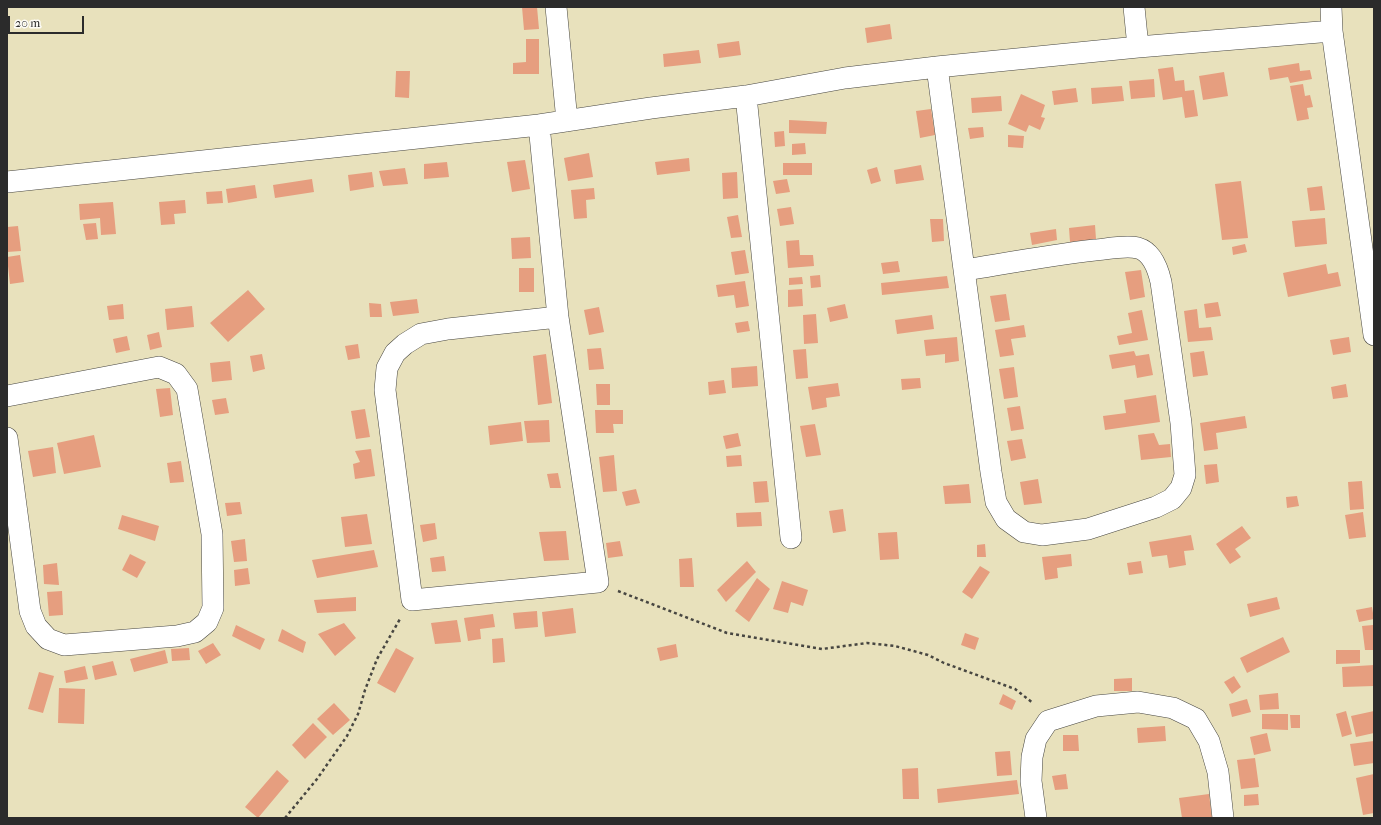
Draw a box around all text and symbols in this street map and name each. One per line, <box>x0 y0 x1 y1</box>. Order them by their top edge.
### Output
scale bar <box>10 8 86 34</box>
text: 20 m <box>15 16 40 30</box>

